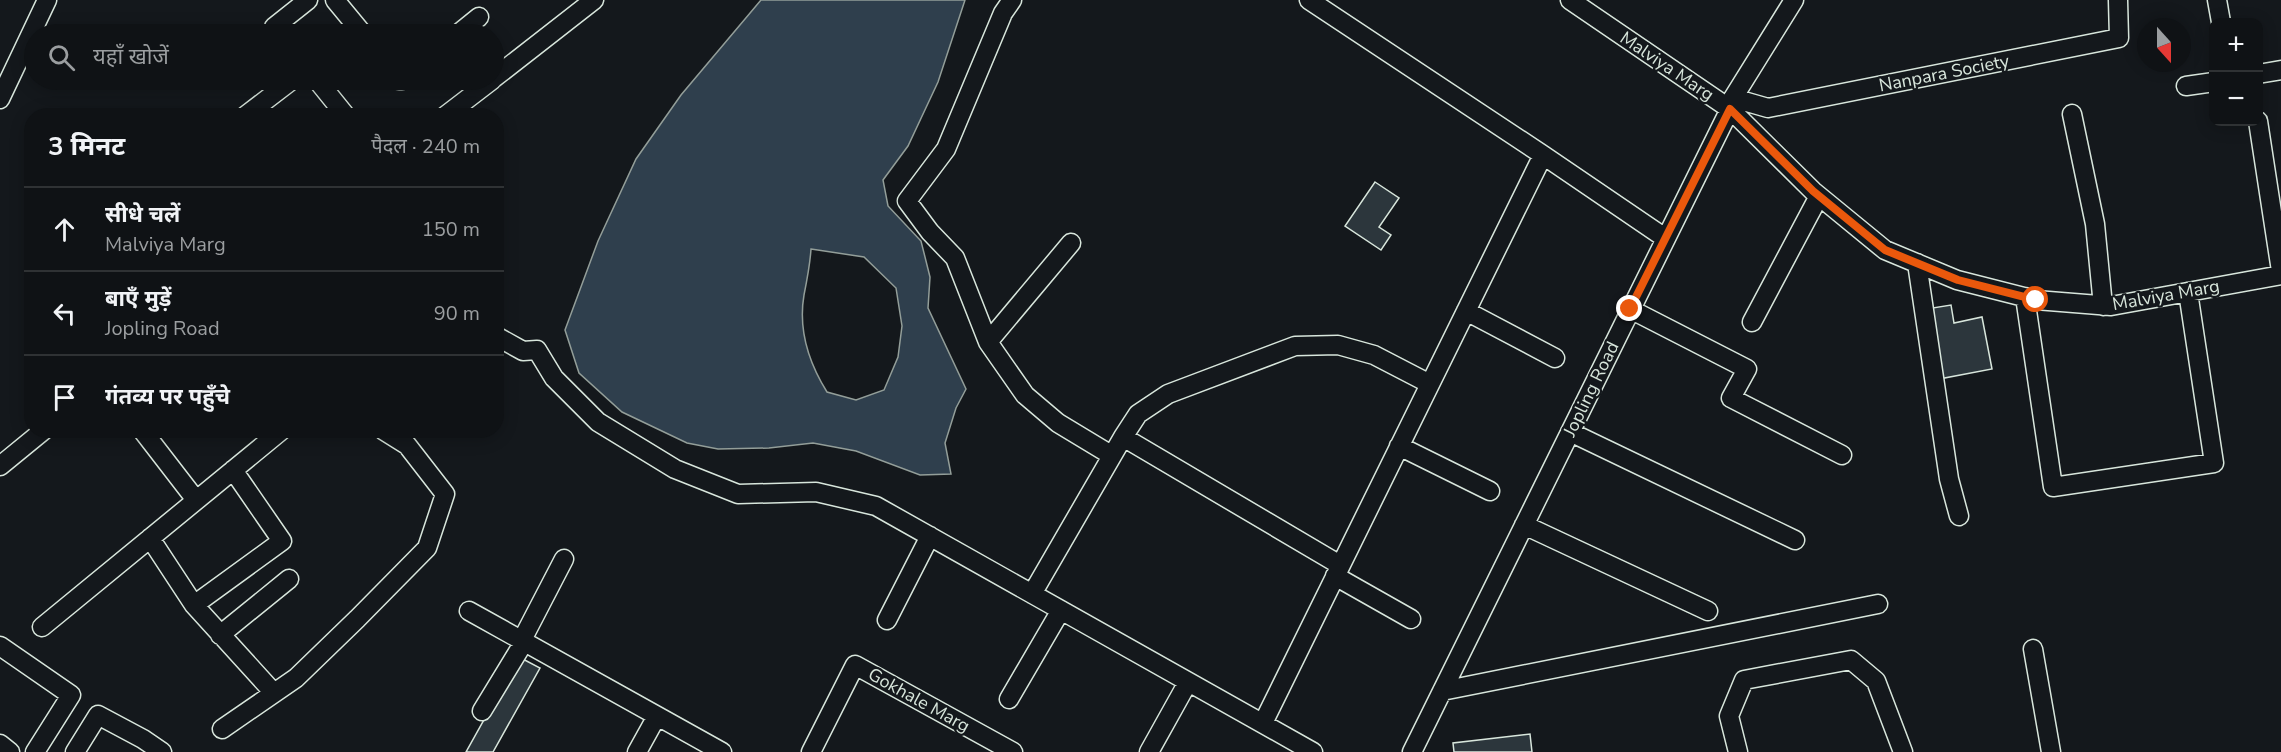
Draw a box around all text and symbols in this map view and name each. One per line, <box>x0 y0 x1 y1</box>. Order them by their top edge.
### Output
north arrow <box>2137 18 2191 72</box>
map controls <box>2209 18 2263 126</box>
button: + <box>2209 18 2263 72</box>
search box <box>24 24 504 90</box>
street label: Malviya Marg <box>1615 26 1719 106</box>
icon: search <box>45 41 78 74</box>
text: यहाँ खोजें <box>93 42 169 72</box>
street label: Nanpara Society <box>1877 48 2012 97</box>
button: − <box>2209 72 2263 126</box>
text: 3 मिनट <box>48 129 125 164</box>
text: पैदल · 240 m <box>371 133 480 160</box>
text: सीधे चलें <box>105 200 180 230</box>
icon: ahead <box>48 213 81 246</box>
text: 150 m <box>422 216 480 243</box>
text: Malviya Marg <box>105 231 226 258</box>
street label: Malviya Marg <box>2110 274 2222 316</box>
text: बाएँ मुड़ें <box>105 284 171 314</box>
route start <box>2022 286 2048 312</box>
route end <box>1616 295 1642 321</box>
icon: left <box>48 297 81 330</box>
text: 90 m <box>434 300 480 327</box>
text: Jopling Road <box>105 315 220 342</box>
street label: Jopling Road <box>1557 337 1624 442</box>
icon: arrive <box>48 381 81 414</box>
text: गंतव्य पर पहुँचे <box>105 382 230 412</box>
street label: Gokhale Marg <box>864 662 974 738</box>

